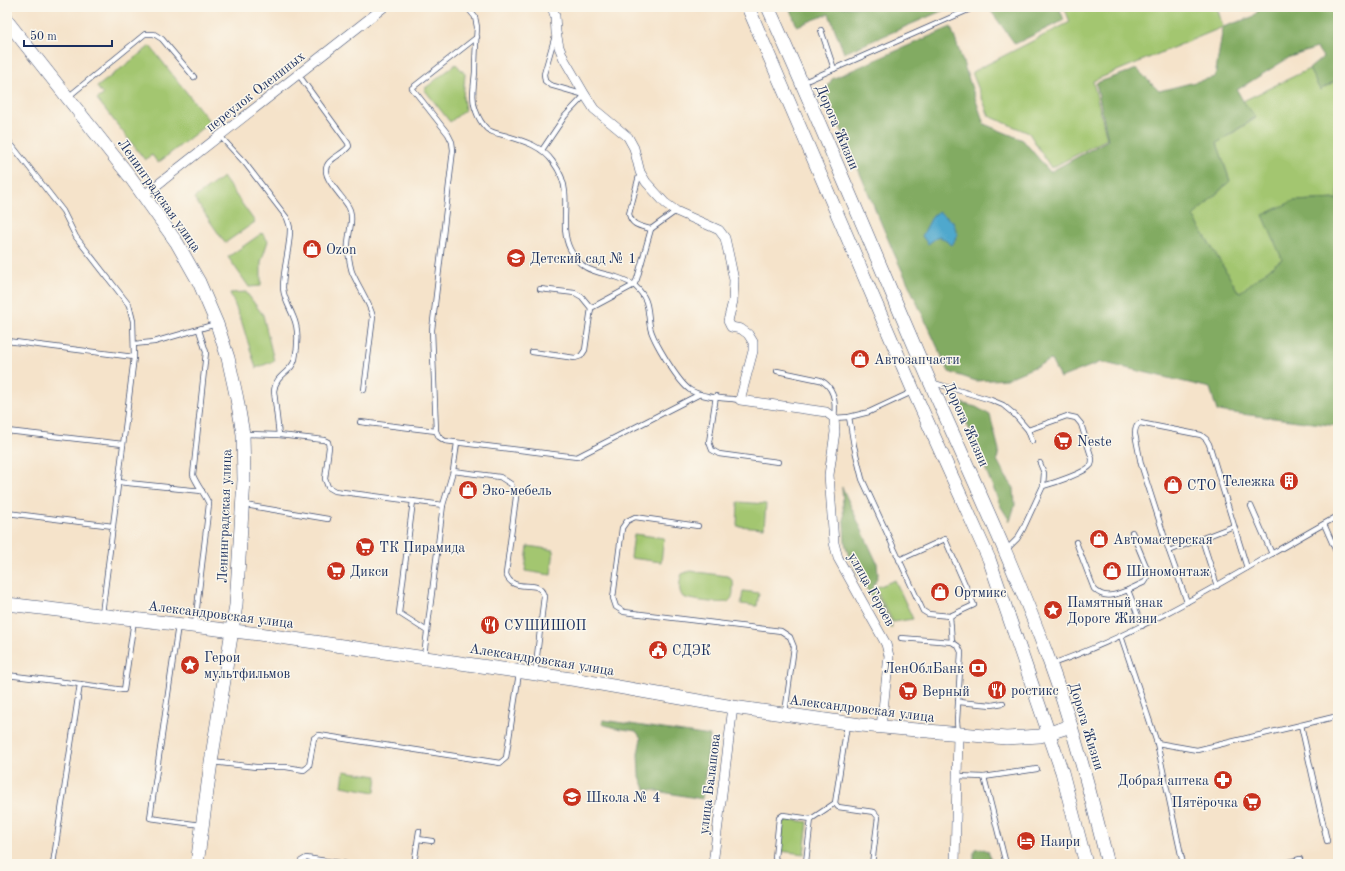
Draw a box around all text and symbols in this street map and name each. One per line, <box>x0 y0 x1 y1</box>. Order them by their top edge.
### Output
scale bar <box>24 22 112 48</box>
text: 50 m <box>30 30 57 43</box>
street label: переулок Олениных <box>203 49 308 135</box>
street label: Дорога Жизни <box>813 83 861 172</box>
street label: Ленинградская улица <box>115 137 204 255</box>
shop icon: Ozon <box>301 238 323 260</box>
place label: Ozon <box>326 243 357 257</box>
school or university icon: Детский сад № 1 <box>505 247 527 269</box>
place label: Детский сад № 1 <box>530 252 636 266</box>
shop icon: Автозапчасти <box>849 348 871 370</box>
place label: Автозапчасти <box>874 353 960 367</box>
street label: Дорога Жизни <box>941 380 991 469</box>
supermarket icon: Neste <box>1052 430 1074 452</box>
place label: Neste <box>1077 435 1112 449</box>
street label: Ленинградская улица <box>216 449 234 583</box>
building icon: Тележка <box>1278 470 1300 492</box>
shop icon: СТО <box>1162 474 1184 496</box>
place label: Тележка <box>1222 475 1275 489</box>
shop icon: Эко-мебель <box>457 479 479 501</box>
place label: СТО <box>1187 479 1216 493</box>
place label: Эко-мебель <box>482 484 552 498</box>
shop icon: Автомастерская <box>1088 528 1110 550</box>
place label: Автомастерская <box>1113 533 1213 547</box>
supermarket icon: ТК Пирамида <box>354 536 376 558</box>
place label: ТК Пирамида <box>379 541 465 555</box>
street label: улица Героев <box>845 550 897 629</box>
supermarket icon: Дикси <box>325 560 347 582</box>
shop icon: Шиномонтаж <box>1101 560 1123 582</box>
place label: Дикси <box>350 565 389 579</box>
place label: Шиномонтаж <box>1126 565 1210 579</box>
shop icon: Ортмикс <box>929 581 951 603</box>
place label: Ортмикс <box>954 586 1006 600</box>
place label: Памятный знак Дороге Жизни <box>1067 596 1163 626</box>
street label: Александровская улица <box>147 599 295 631</box>
place icon: Памятный знак Дороге Жизни <box>1042 599 1064 621</box>
restaurant icon: СУШИШОП <box>479 614 501 636</box>
place label: СУШИШОП <box>504 619 587 633</box>
public building icon: СДЭК <box>647 639 669 661</box>
street label: Александровская улица <box>468 642 615 678</box>
place label: СДЭК <box>672 644 711 658</box>
place label: Герои мультфильмов <box>204 651 291 682</box>
place icon: Герои мультфильмов <box>179 654 201 676</box>
bank icon: ЛенОблБанк <box>967 657 989 679</box>
place label: ЛенОблБанк <box>884 662 964 676</box>
restaurant icon: ростикс <box>986 679 1008 701</box>
supermarket icon: Верный <box>897 680 919 702</box>
street label: Дорога Жизни <box>1066 681 1106 772</box>
place label: ростикс <box>1011 684 1059 698</box>
place label: Верный <box>922 685 970 699</box>
street label: Александровская улица <box>788 693 936 725</box>
street label: улица Балашова <box>697 733 723 835</box>
pharmacy icon: Добрая аптека <box>1212 769 1234 791</box>
place label: Добрая аптека <box>1118 774 1209 788</box>
school or university icon: Школа № 4 <box>561 786 583 808</box>
place label: Школа № 4 <box>586 791 660 805</box>
supermarket icon: Пятёрочка <box>1241 791 1263 813</box>
place label: Пятёрочка <box>1172 796 1238 810</box>
hotel icon: Наири <box>1015 830 1037 852</box>
place label: Наири <box>1040 835 1080 849</box>

